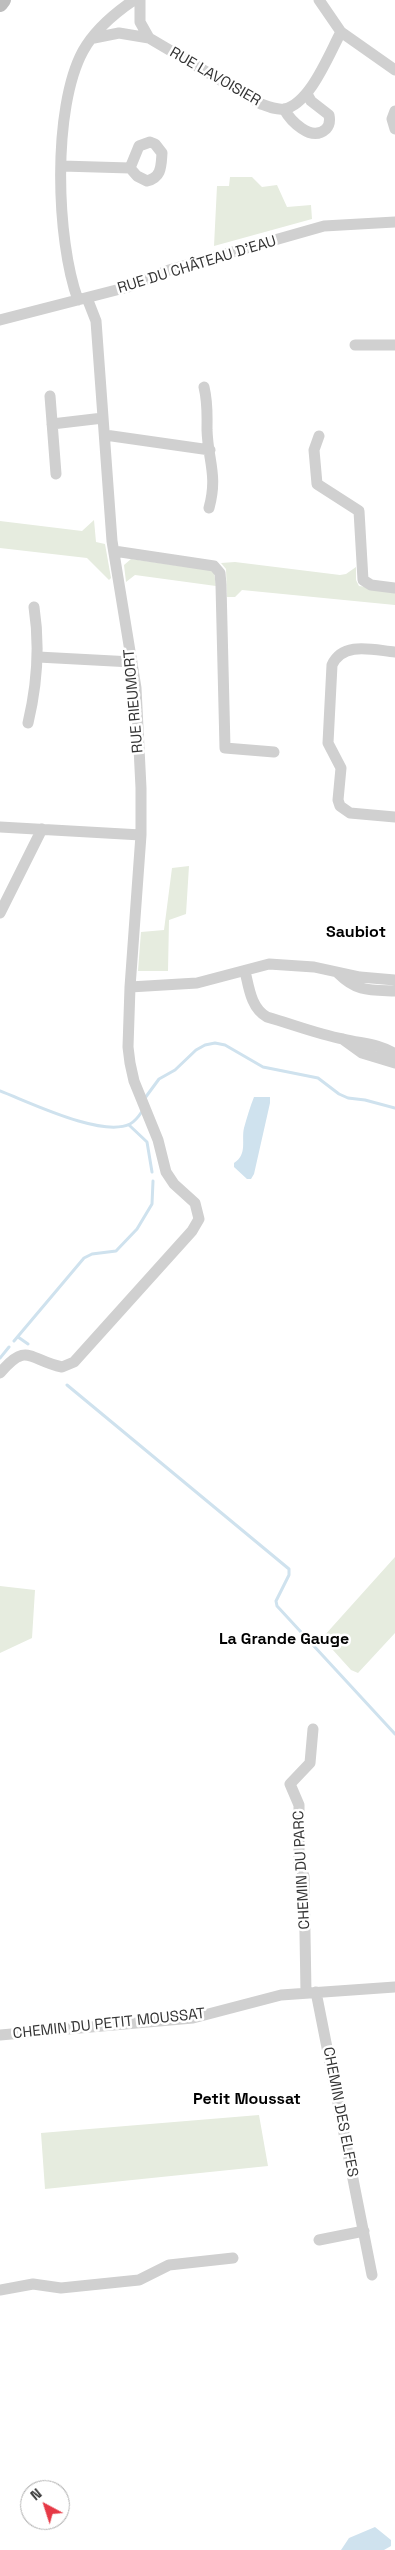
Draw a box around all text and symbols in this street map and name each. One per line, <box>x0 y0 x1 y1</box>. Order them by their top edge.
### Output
street label: RUE LAVOISIER <box>166 44 264 110</box>
street label: RUE DU CHÂTEAU D'EAU <box>116 232 278 298</box>
street label: RUE RIEUMORT <box>120 648 148 754</box>
district label: Saubiot <box>326 923 386 943</box>
district label: La Grande Gauge <box>219 1630 349 1650</box>
street label: CHEMIN DU PARC <box>290 1810 314 1930</box>
street label: CHEMIN DU PETIT MOUSSAT <box>12 2005 206 2043</box>
street label: CHEMIN DES ELFES <box>319 2045 361 2179</box>
district label: Petit Moussat <box>193 2090 301 2110</box>
north arrow <box>20 2480 70 2530</box>
text: N <box>27 2484 45 2504</box>

